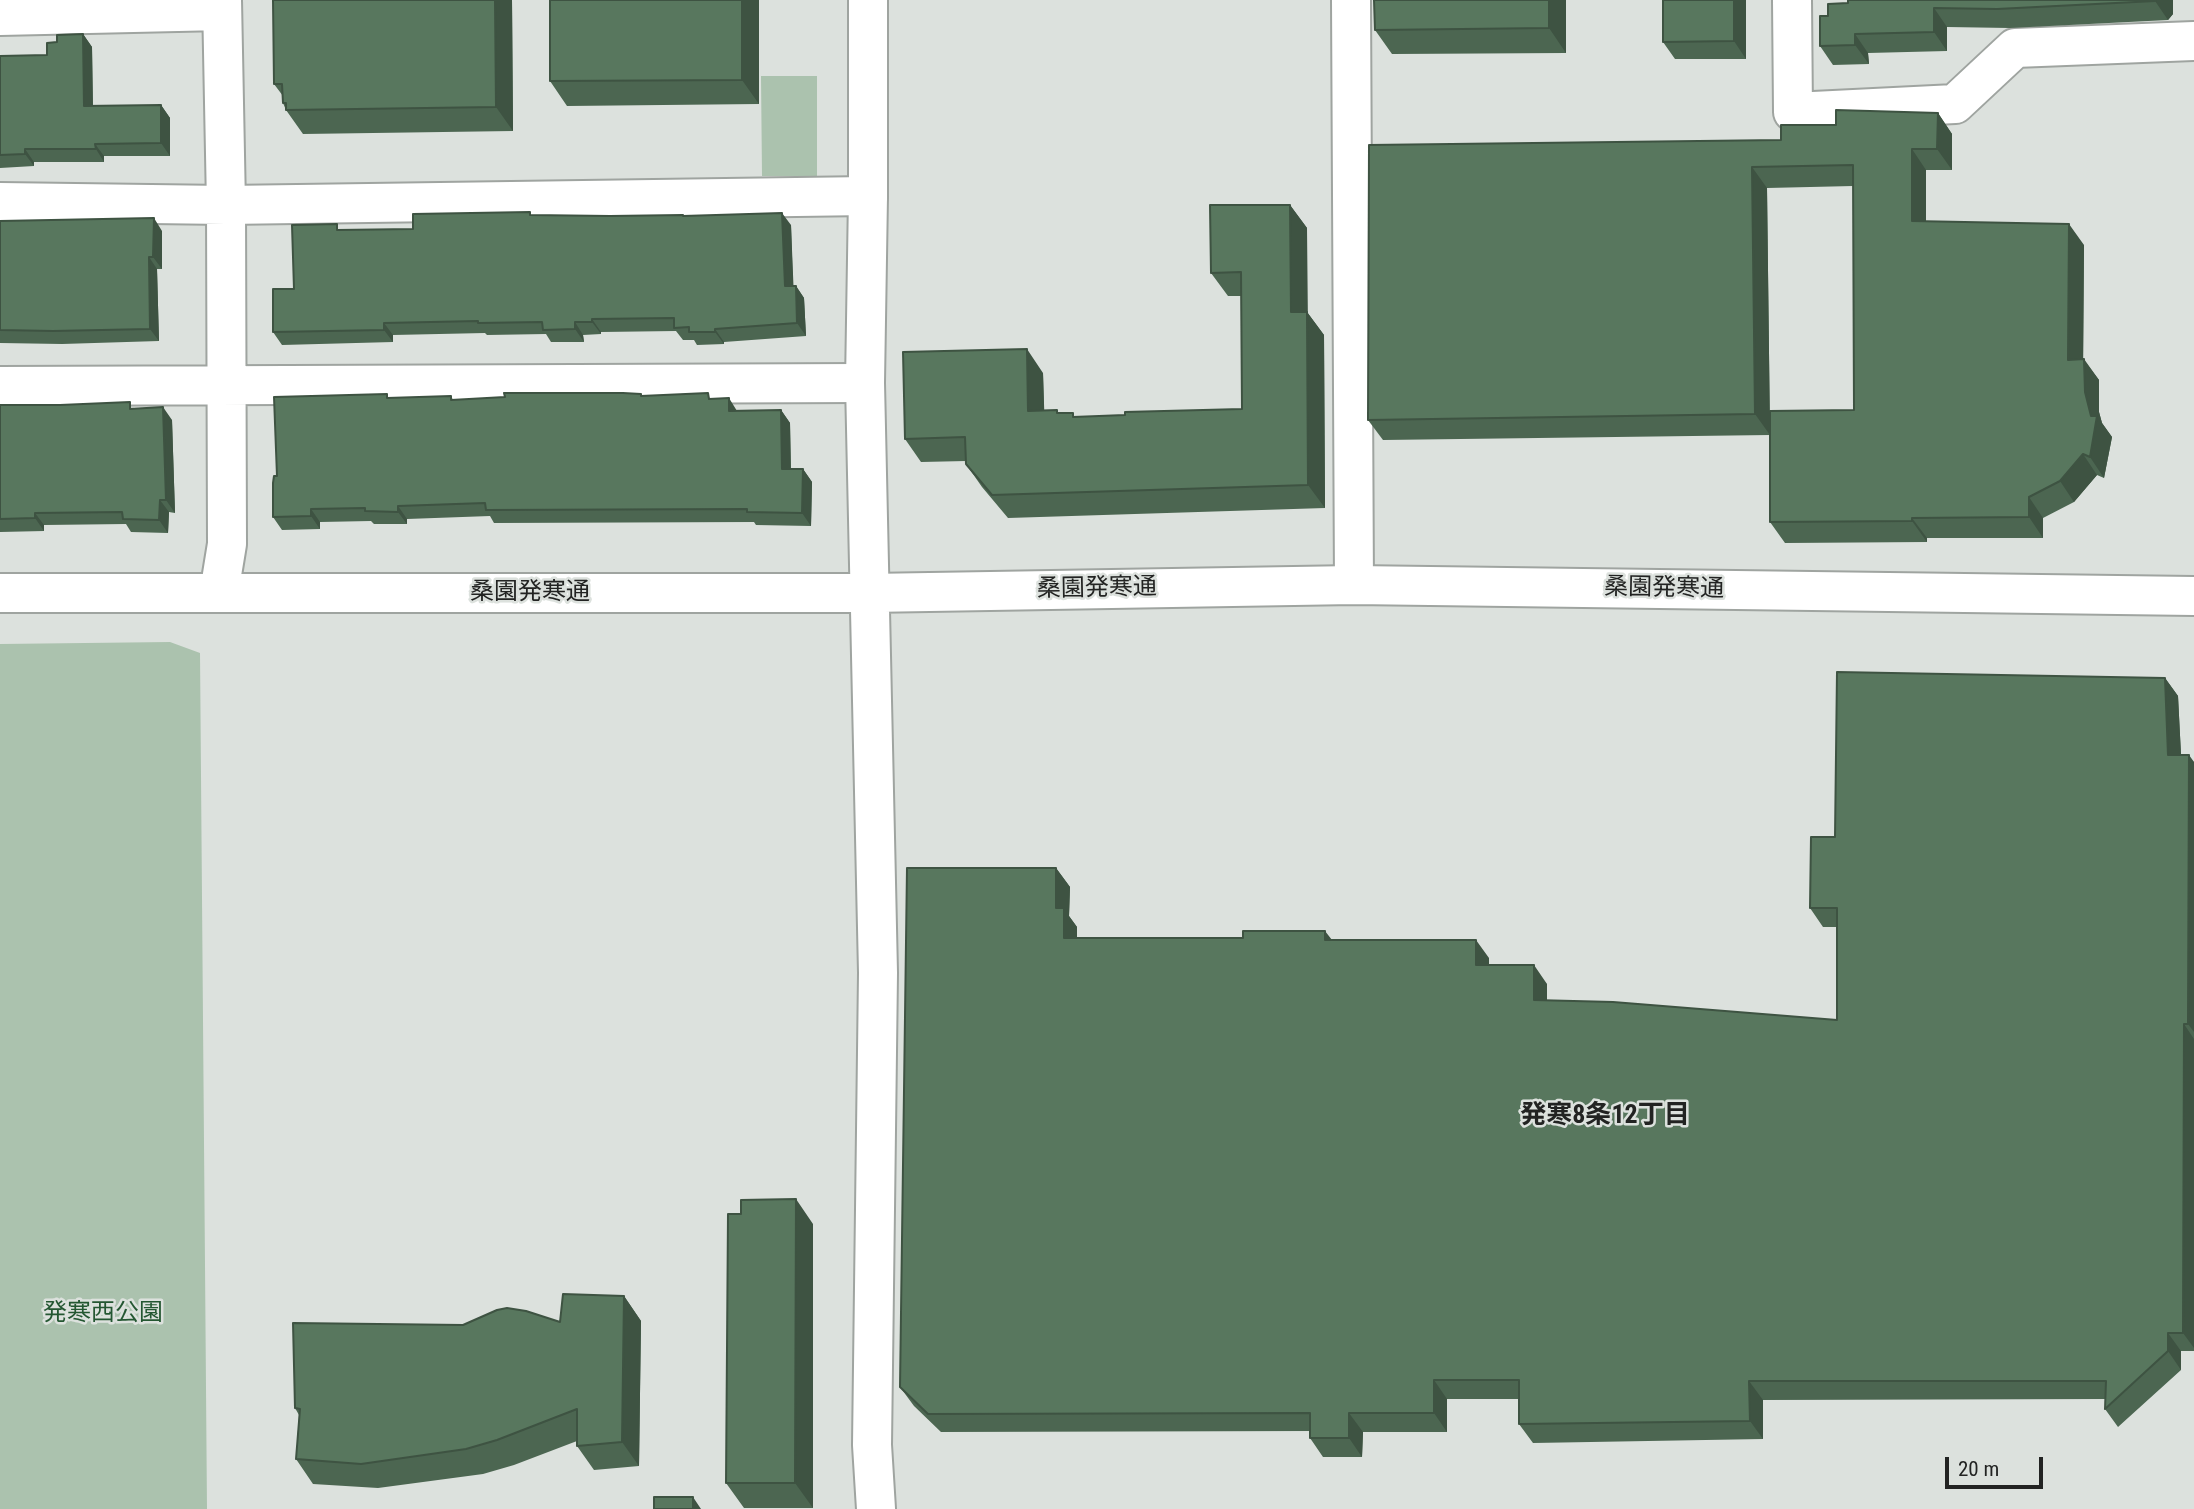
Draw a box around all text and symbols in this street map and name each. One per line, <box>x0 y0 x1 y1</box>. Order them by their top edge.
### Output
street label: 桑園発寒通 <box>1037 574 1157 604</box>
street label: 桑園発寒通 <box>1604 574 1724 604</box>
street label: 桑園発寒通 <box>470 579 590 607</box>
district label: 発寒8条12丁目 <box>1520 1100 1690 1132</box>
park label: 発寒西公園 <box>43 1300 163 1328</box>
scale bar <box>1949 1442 2047 1486</box>
text: 20 m <box>1958 1457 1999 1481</box>

